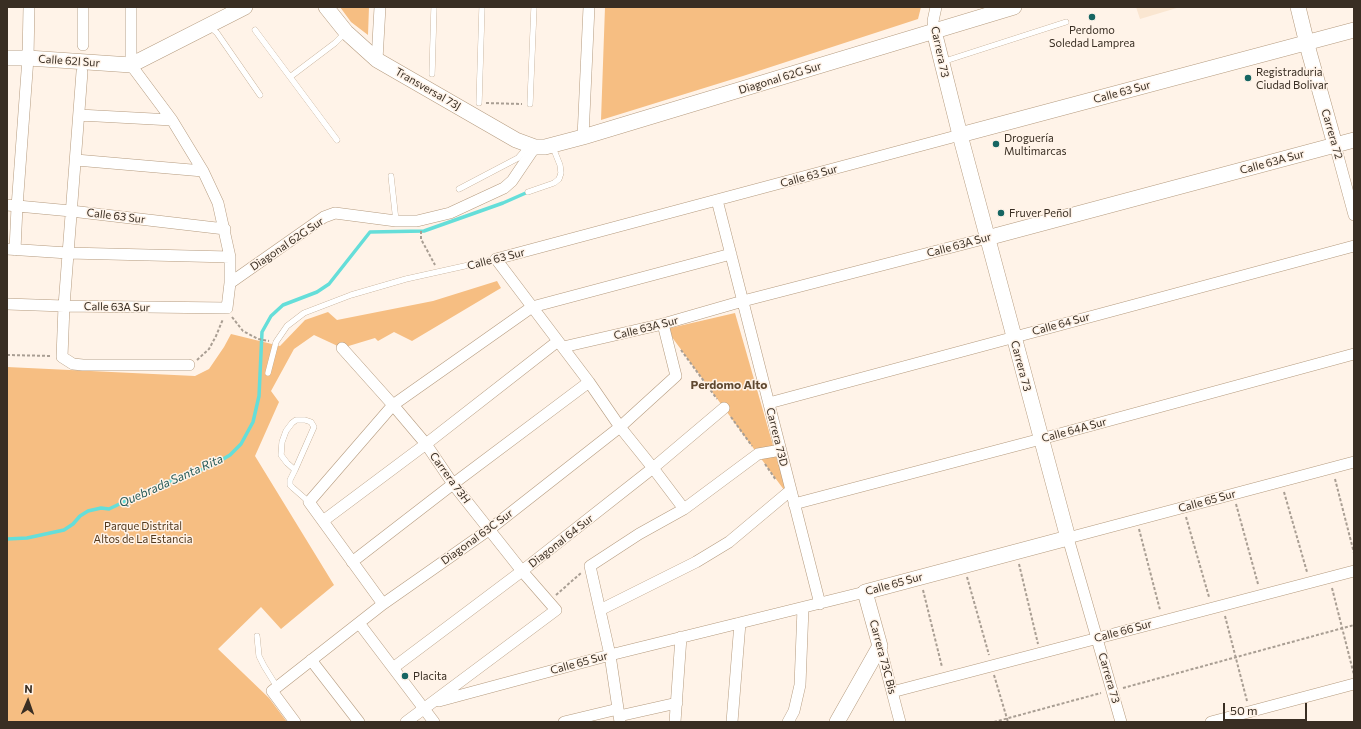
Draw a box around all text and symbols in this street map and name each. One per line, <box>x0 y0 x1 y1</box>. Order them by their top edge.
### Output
marker: Perdomo Soledad Lamprea <box>1087 12 1097 22</box>
place label: Perdomo Soledad Lamprea <box>1049 23 1135 49</box>
street label: Carrera 73 <box>928 25 952 79</box>
street label: Calle 62I Sur <box>38 52 100 70</box>
street label: Diagonal 62G Sur <box>737 59 823 97</box>
street label: Transversal 73J <box>393 65 463 113</box>
place label: Registraduria Ciudad Bolivar <box>1256 65 1328 91</box>
marker: Registraduria Ciudad Bolivar <box>1243 73 1253 83</box>
street label: Calle 63 Sur <box>1092 78 1152 106</box>
street label: Carrera 72 <box>1319 107 1345 161</box>
place label: Droguería Multimarcas <box>1004 131 1067 157</box>
marker: Droguería Multimarcas <box>991 139 1001 149</box>
street label: Calle 63A Sur <box>1238 147 1306 177</box>
street label: Calle 63 Sur <box>779 162 839 190</box>
street label: Calle 63 Sur <box>86 206 146 226</box>
place label: Fruver Peñol <box>1009 206 1072 220</box>
marker: Fruver Peñol <box>996 208 1006 218</box>
street label: Diagonal 62G Sur <box>248 214 326 274</box>
street label: Calle 63A Sur <box>925 230 993 260</box>
street label: Calle 63 Sur <box>466 245 526 273</box>
street label: Calle 63A Sur <box>84 300 150 314</box>
street label: Calle 64 Sur <box>1031 310 1091 338</box>
street label: Calle 63A Sur <box>612 314 680 342</box>
street label: Carrera 73 <box>1008 339 1034 393</box>
district label: Perdomo Alto <box>691 378 767 392</box>
street label: Carrera 73D <box>763 406 791 468</box>
street label: Calle 64A Sur <box>1040 415 1108 445</box>
street label: Carrera 73H <box>427 450 473 506</box>
water label: Quebrada Santa Rita <box>117 452 225 510</box>
street label: Calle 65 Sur <box>1177 487 1237 515</box>
street label: Diagonal 63C Sur <box>438 506 516 568</box>
street label: Diagonal 64 Sur <box>526 512 596 570</box>
park label: Parque Distrital Altos de La Estancia <box>94 519 192 545</box>
street label: Calle 65 Sur <box>864 570 924 598</box>
street label: Calle 66 Sur <box>1093 617 1153 645</box>
street label: Carrera 73C Bis <box>867 618 899 696</box>
street label: Calle 65 Sur <box>549 649 609 677</box>
street label: Carrera 73 <box>1096 651 1122 705</box>
place label: Placita <box>413 669 447 683</box>
marker: Placita <box>400 671 410 681</box>
north arrow <box>8 681 48 721</box>
text: N <box>24 682 33 695</box>
scale bar <box>1225 695 1309 721</box>
text: 50 m <box>1230 703 1258 717</box>

